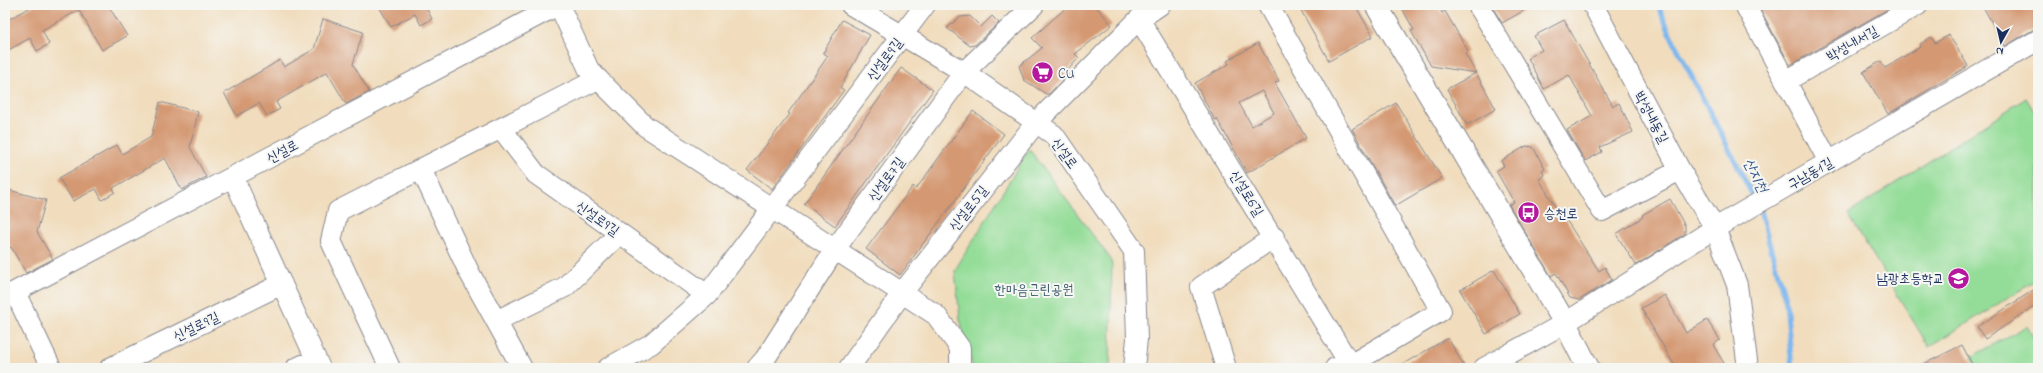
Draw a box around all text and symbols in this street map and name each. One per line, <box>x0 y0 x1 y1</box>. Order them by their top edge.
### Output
street label: 박성내서길 <box>1823 21 1883 67</box>
north arrow <box>1981 22 2021 62</box>
street label: 신설로9길 <box>862 33 909 86</box>
text: N <box>1995 42 2005 59</box>
supermarket icon: CU <box>1030 60 1056 86</box>
place label: CU <box>1058 64 1075 85</box>
street label: 박성내동길 <box>1628 88 1674 148</box>
street label: 신설로 <box>1045 134 1082 174</box>
street label: 신설로 <box>263 135 303 170</box>
street label: 구남동1길 <box>1784 152 1838 196</box>
street label: 신설로7길 <box>864 153 911 207</box>
water label: 산지천 <box>1737 154 1774 198</box>
street label: 신설로6길 <box>1223 167 1269 222</box>
street label: 신설로5길 <box>945 181 994 236</box>
street label: 신설로9길 <box>571 196 624 242</box>
bus stop icon: 승천로 <box>1515 200 1541 226</box>
place label: 승천로 <box>1544 204 1578 225</box>
school or university icon: 남광초등학교 <box>1946 265 1972 291</box>
place label: 남광초등학교 <box>1876 269 1944 290</box>
park label: 한마음근린공원 <box>995 280 1073 301</box>
street label: 신설로9길 <box>170 307 224 348</box>

